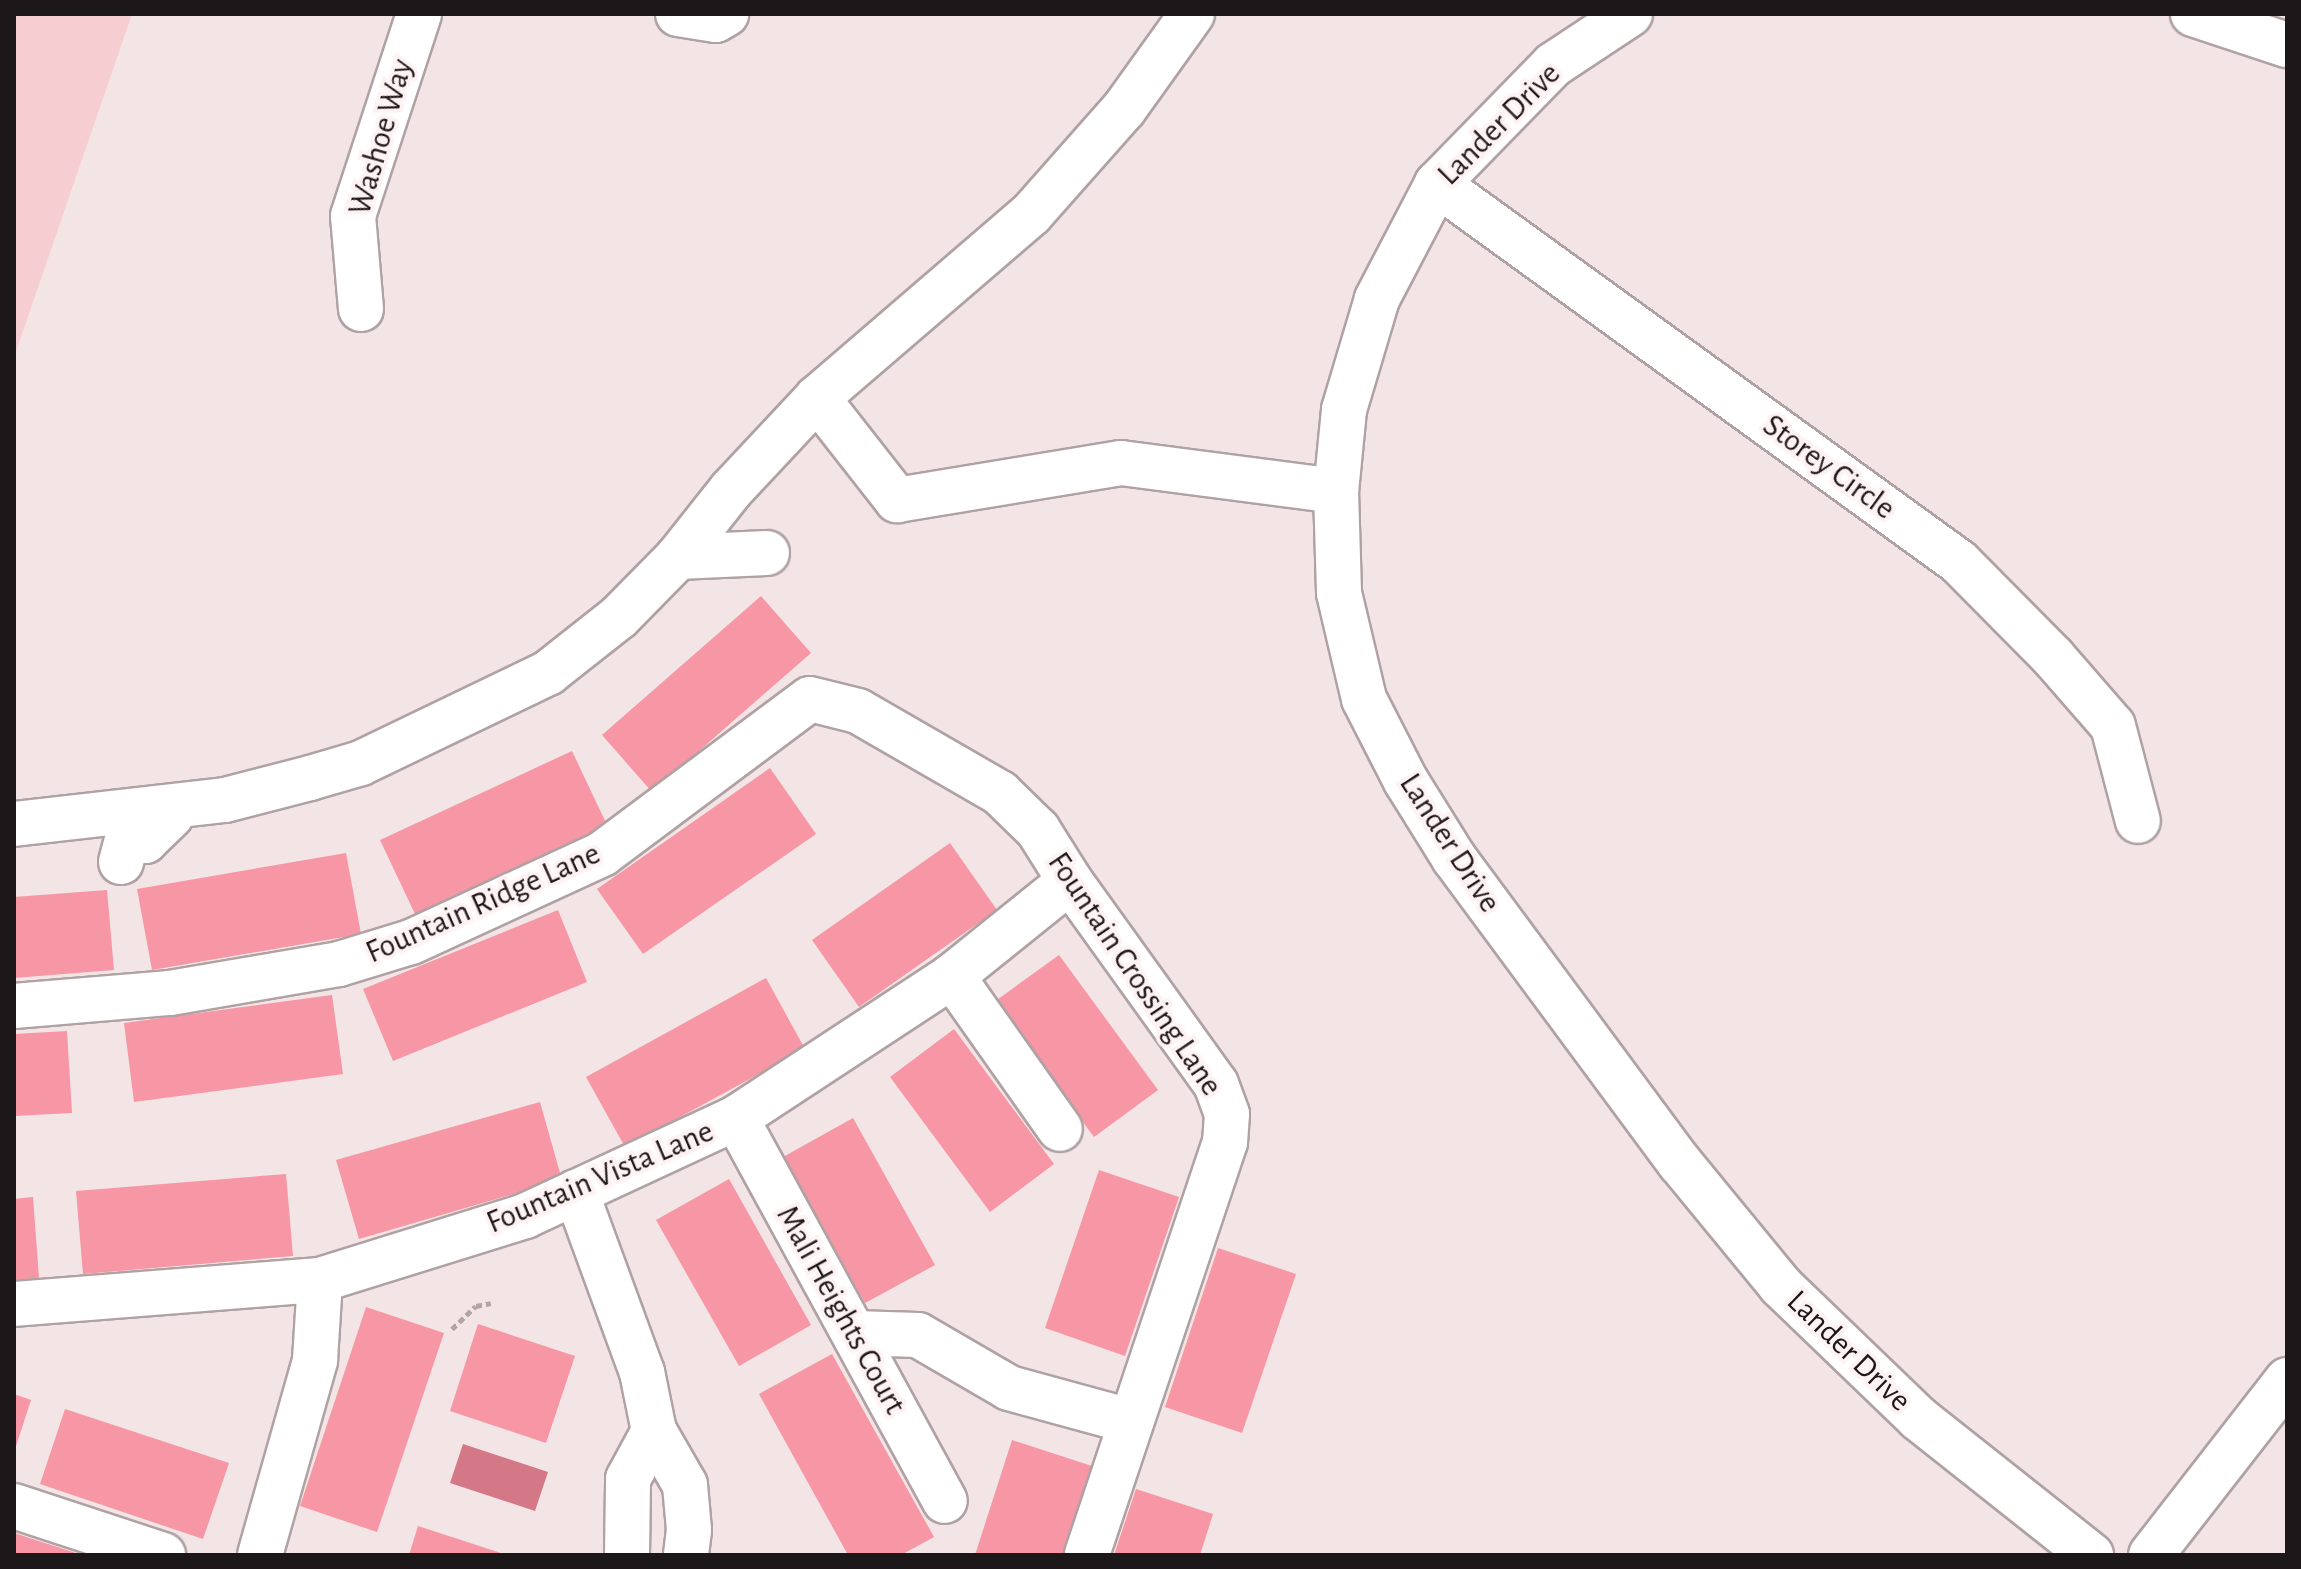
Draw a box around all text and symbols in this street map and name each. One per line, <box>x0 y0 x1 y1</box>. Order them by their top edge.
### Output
street label: Washoe Way <box>340 54 422 220</box>
street label: Lander Drive <box>1430 55 1568 193</box>
street label: Storey Circle <box>1755 406 1903 528</box>
street label: Lander Drive <box>1391 766 1509 920</box>
street label: Fountain Ridge Lane <box>360 834 606 972</box>
street label: Fountain Crossing Lane <box>1039 845 1231 1103</box>
street label: Fountain Vista Lane <box>481 1112 719 1242</box>
street label: Mali Heights Court <box>768 1199 914 1421</box>
street label: Lander Drive <box>1779 1282 1919 1420</box>

